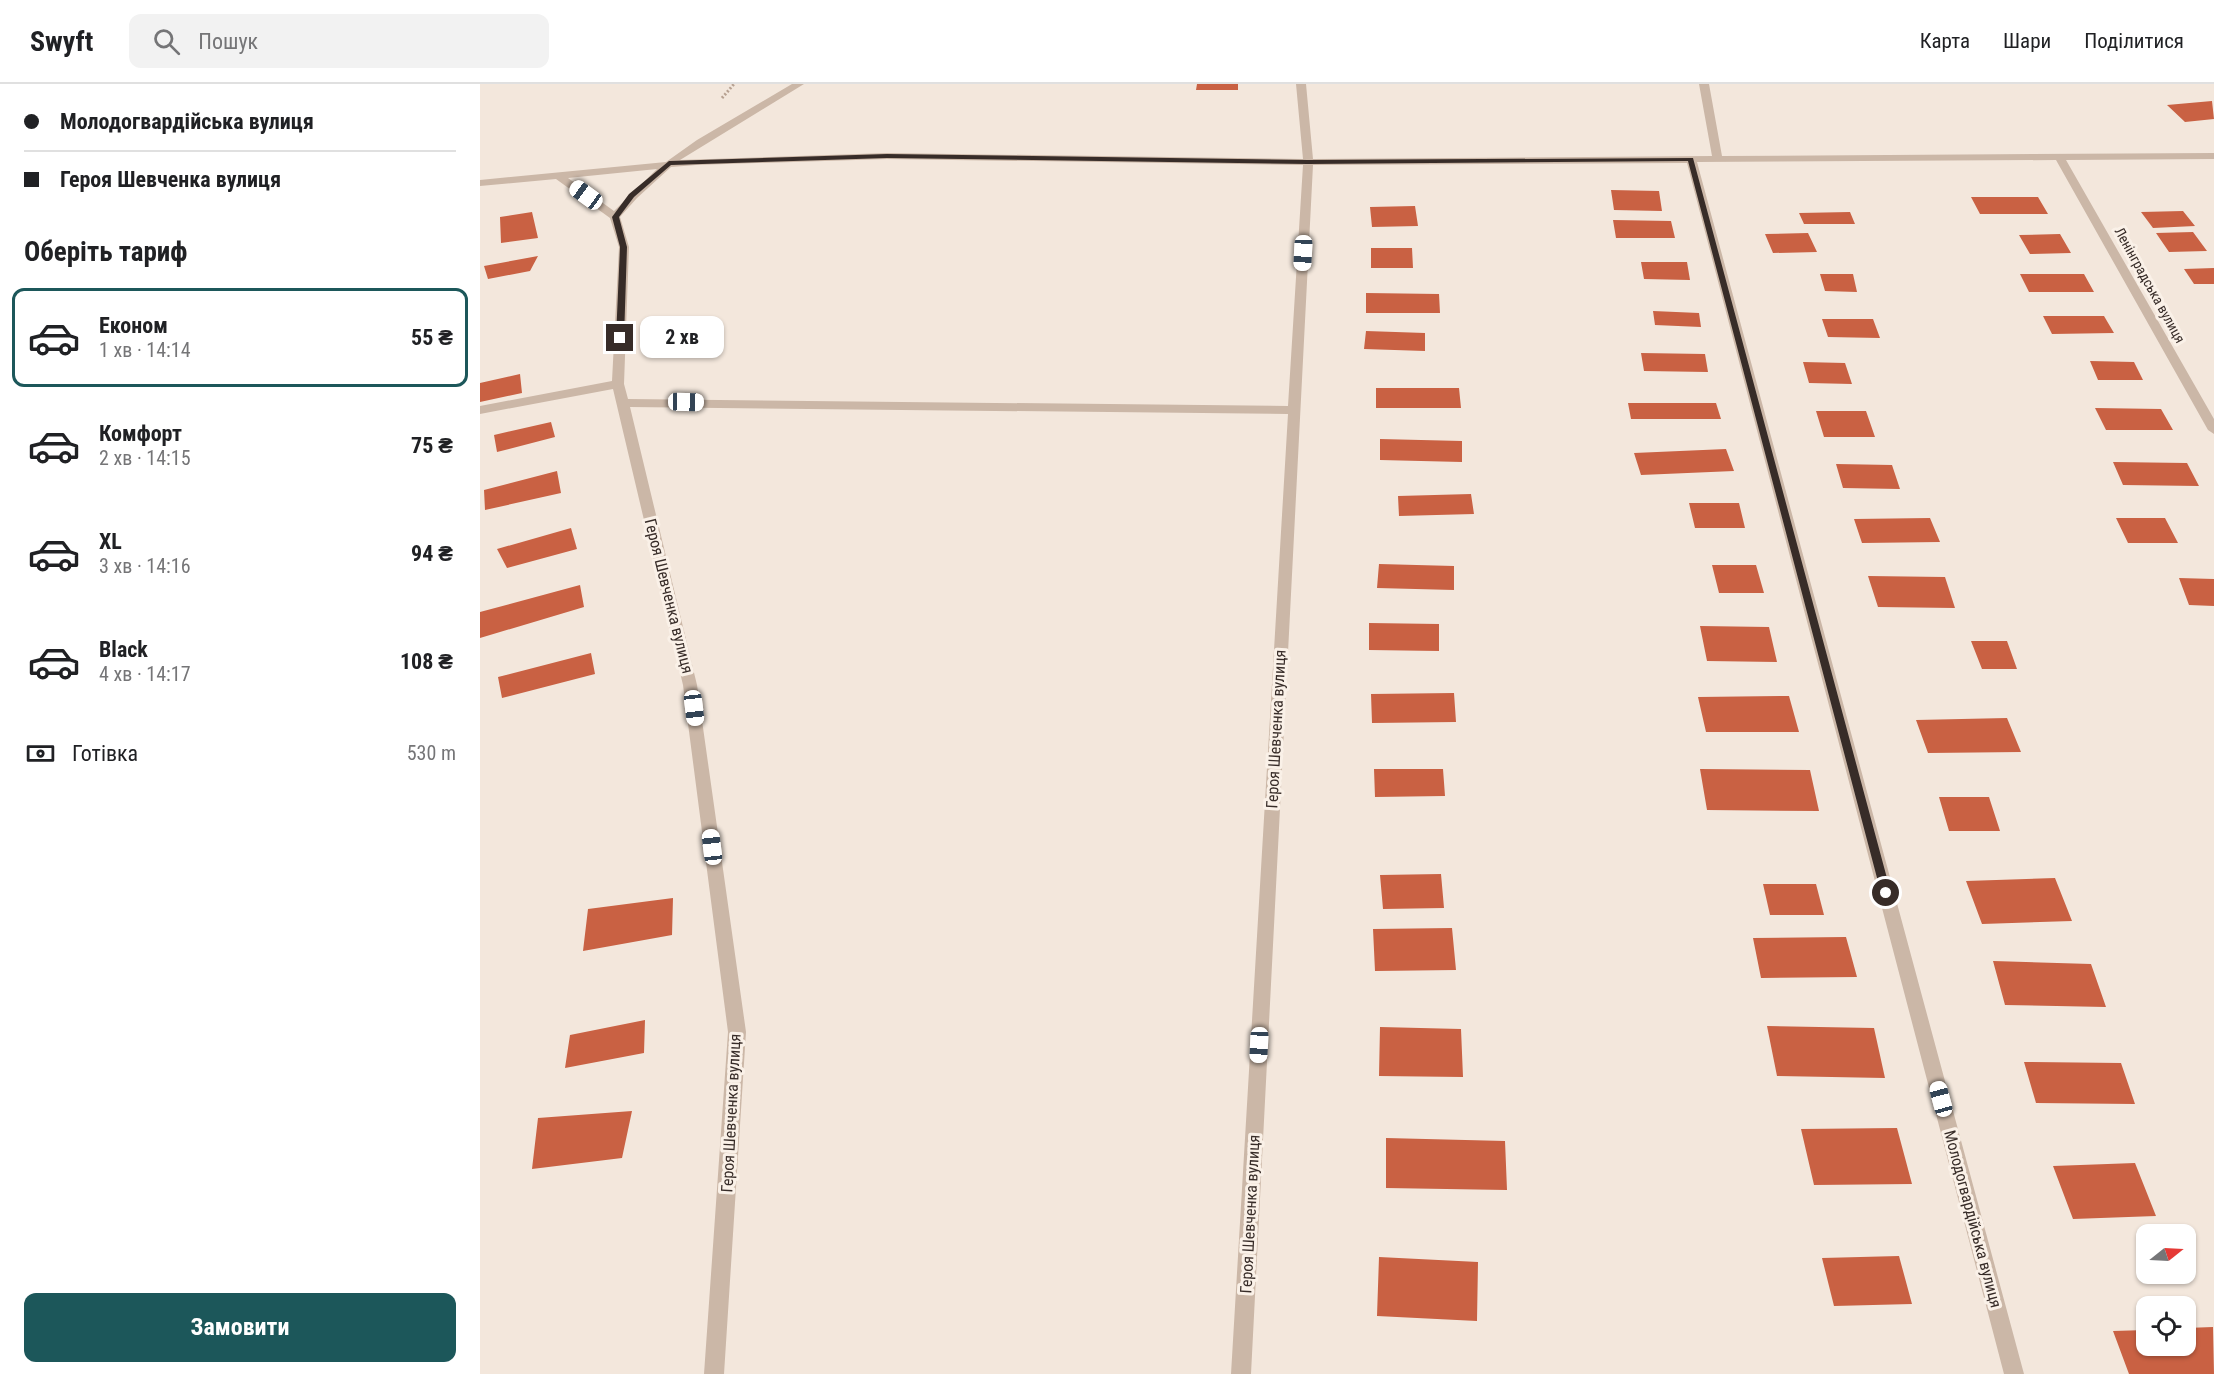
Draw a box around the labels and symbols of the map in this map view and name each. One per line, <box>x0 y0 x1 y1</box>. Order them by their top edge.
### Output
car <box>566 177 606 213</box>
street label: Ленінградська вулиця <box>2112 224 2188 346</box>
car <box>1293 235 1313 271</box>
callout: 2 хв <box>641 317 725 359</box>
route end <box>606 324 633 351</box>
car <box>668 393 704 411</box>
street label: Героя Шевченка вулиця <box>641 517 697 675</box>
street label: Героя Шевченка вулиця <box>1262 649 1290 809</box>
car <box>683 689 705 727</box>
car <box>701 828 723 866</box>
route start <box>1872 879 1899 906</box>
car <box>1249 1027 1269 1063</box>
street label: Героя Шевченка вулиця <box>717 1033 745 1193</box>
car <box>1928 1079 1954 1119</box>
street label: Молодогвардійська вулиця <box>1940 1128 2006 1310</box>
street label: Героя Шевченка вулиця <box>1236 1134 1264 1294</box>
north arrow <box>2136 1224 2196 1284</box>

